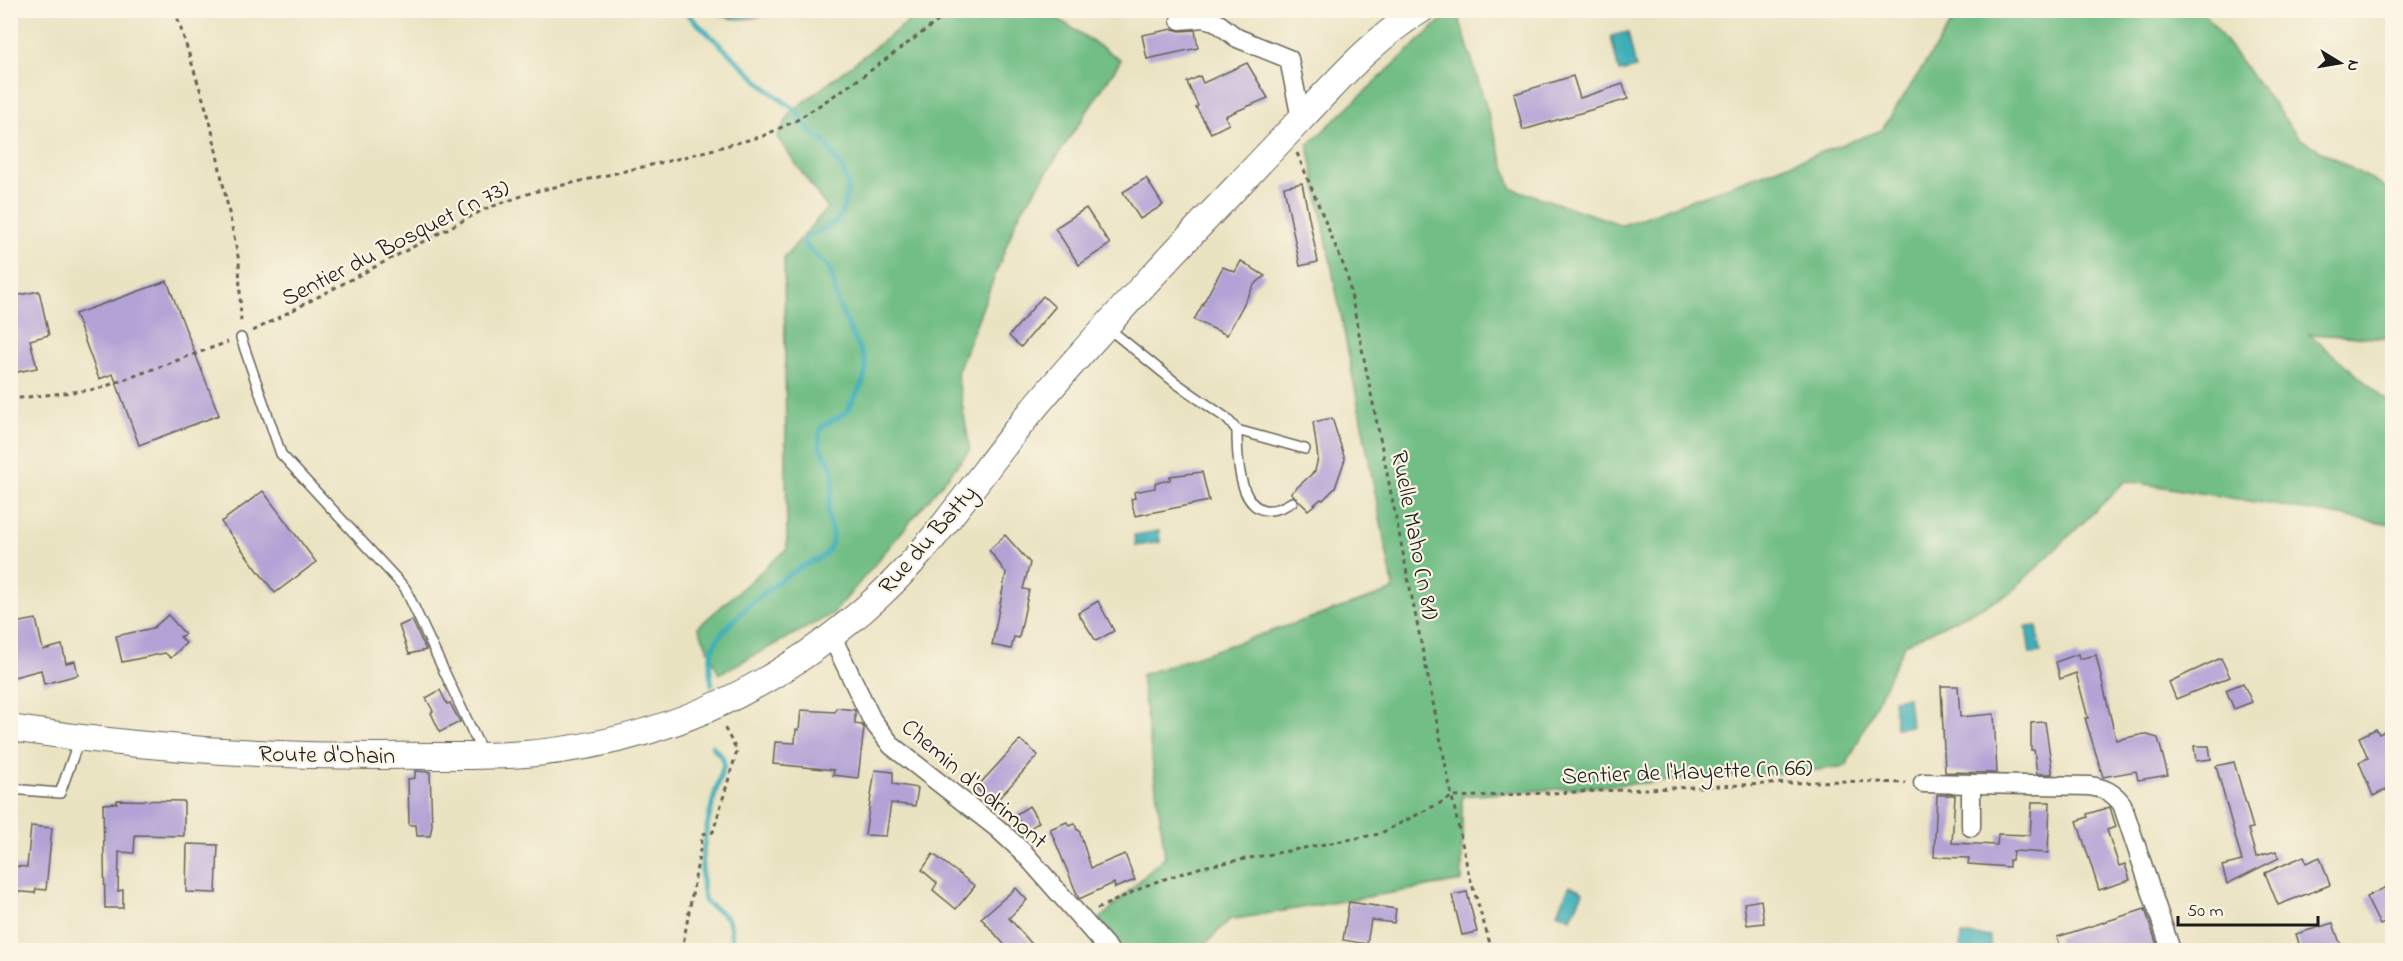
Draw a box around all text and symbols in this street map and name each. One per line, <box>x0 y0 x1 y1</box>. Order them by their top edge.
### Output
north arrow <box>2310 33 2370 93</box>
text: N <box>2340 58 2366 73</box>
street label: Sentier du Bosquet (n 73) <box>276 171 516 317</box>
street label: Ruelle Maho (n 81) <box>1380 448 1447 623</box>
street label: Rue du Batty <box>871 478 987 604</box>
street label: Chemin d'Odrimont <box>892 711 1054 858</box>
street label: Route d'Ohain <box>258 738 396 775</box>
street label: Sentier de l'Hayette (n 66) <box>1561 752 1813 796</box>
scale bar <box>2178 889 2318 927</box>
text: 50 m <box>2187 899 2224 925</box>

